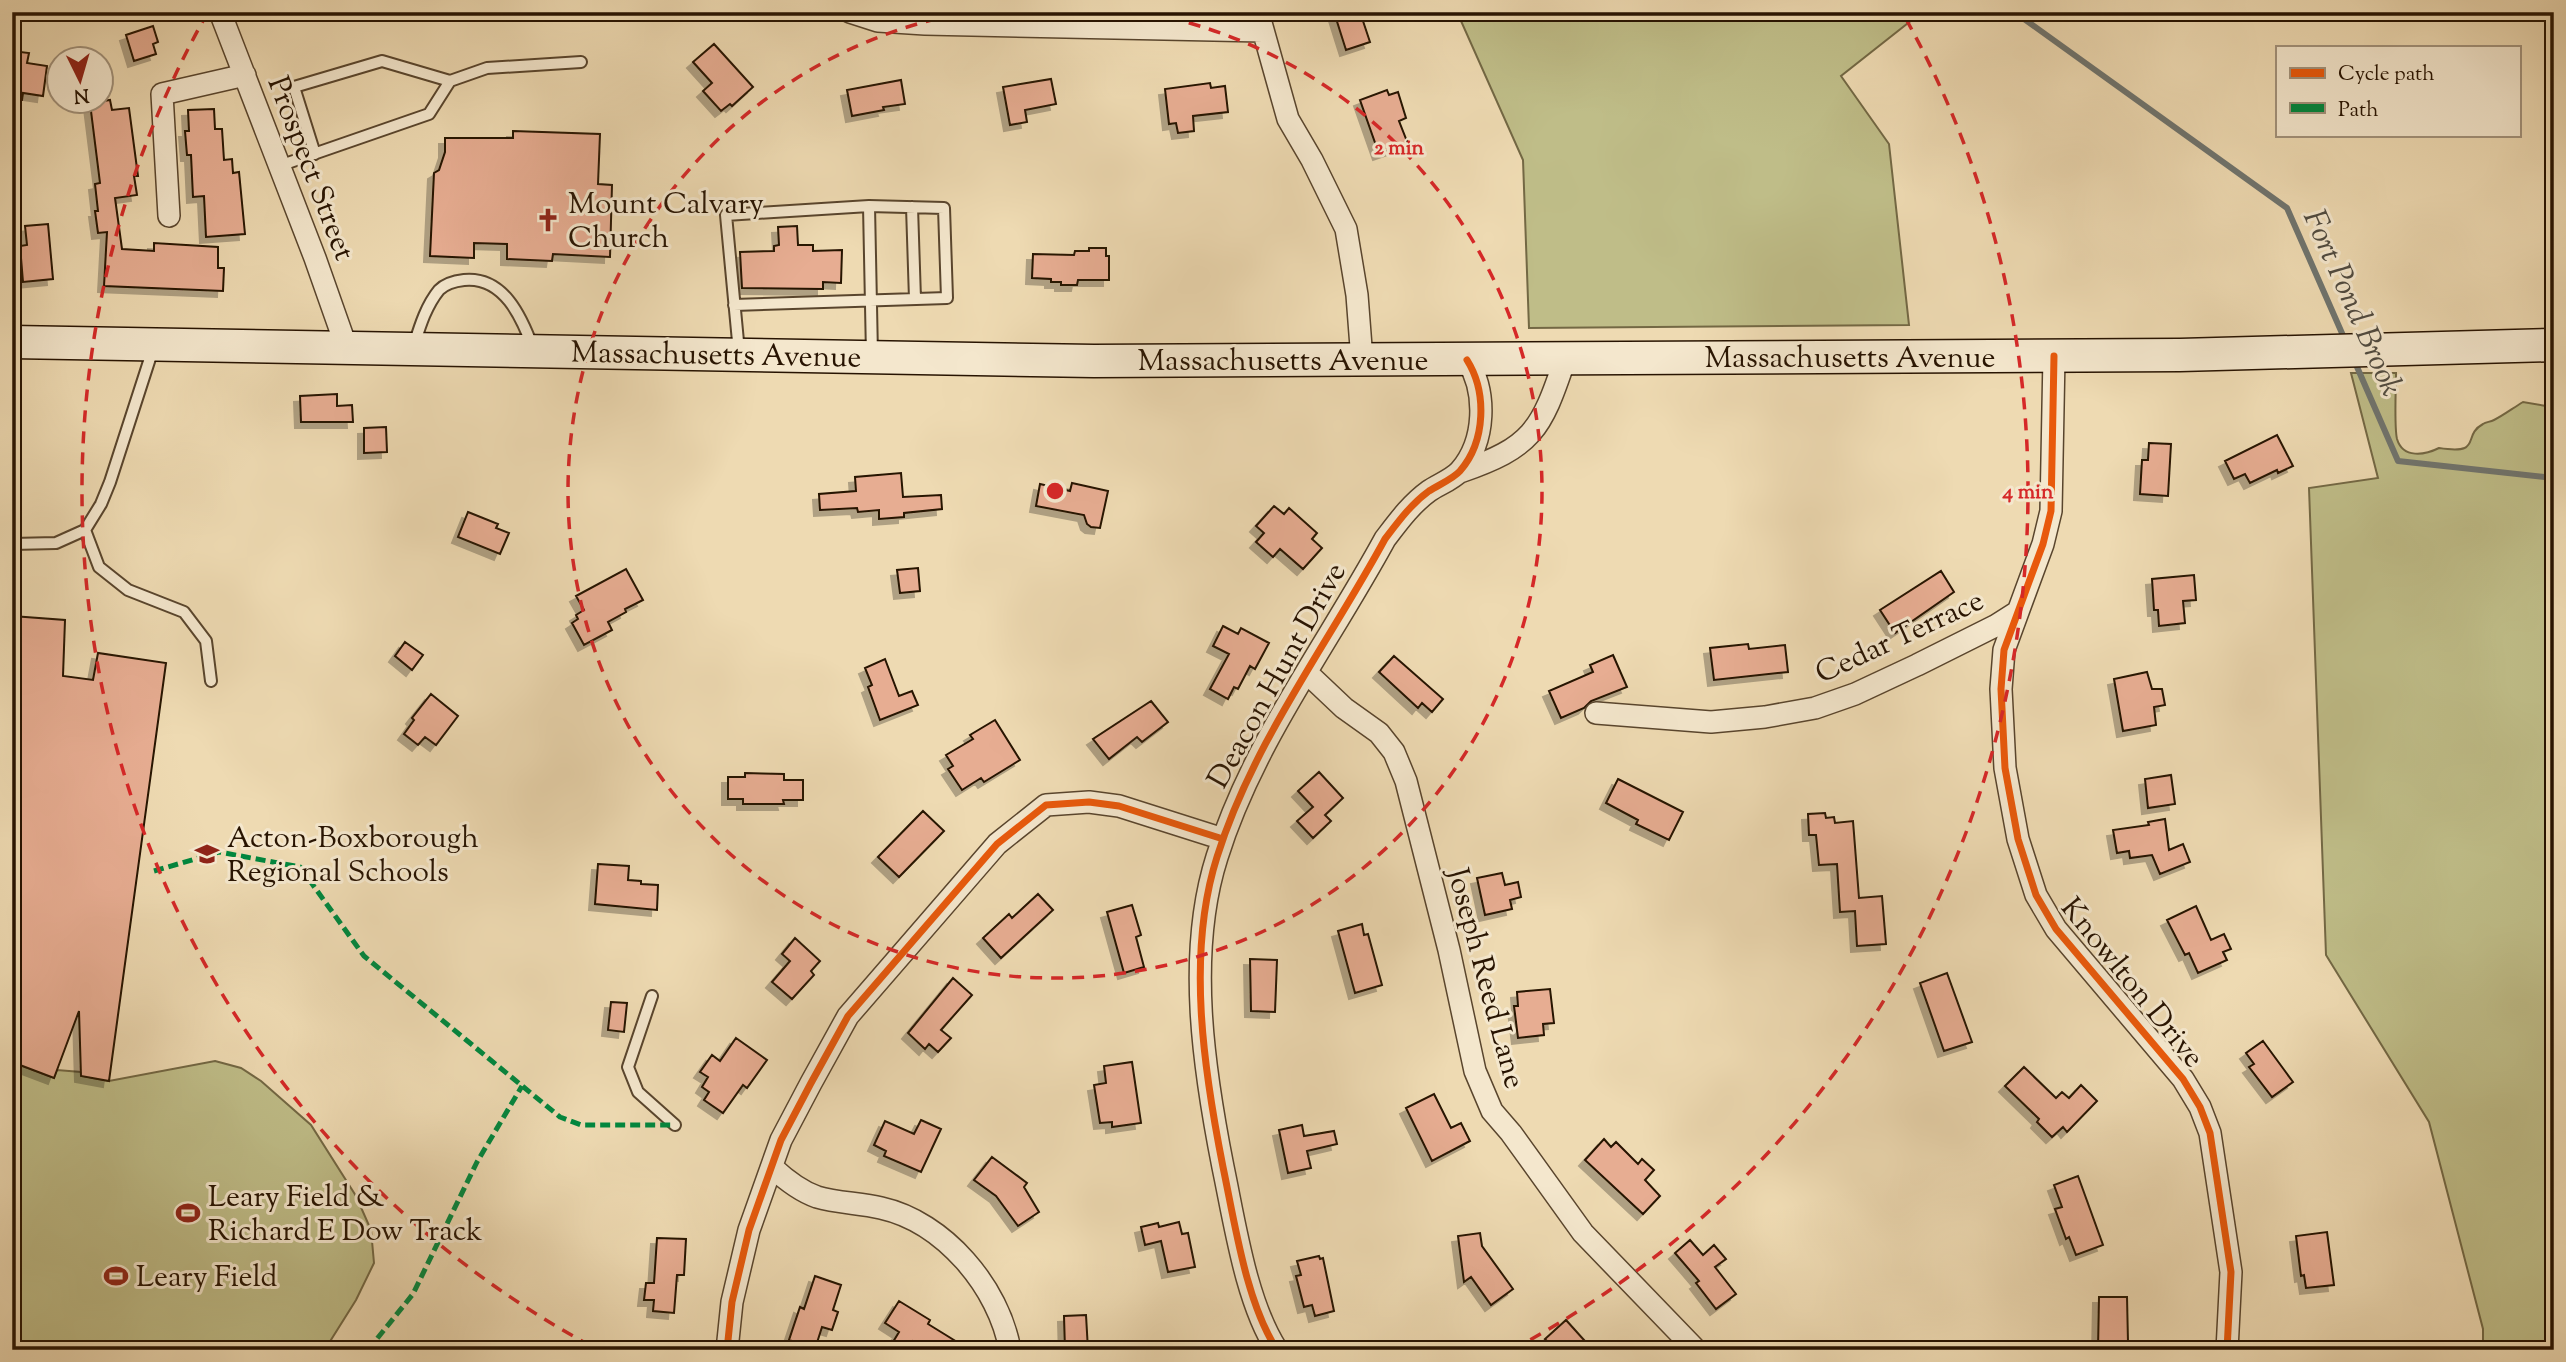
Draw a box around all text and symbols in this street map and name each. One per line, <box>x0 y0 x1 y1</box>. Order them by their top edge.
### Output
north arrow <box>46 46 116 116</box>
legend <box>2276 46 2520 136</box>
text: Cycle path <box>2338 60 2435 90</box>
street label: Prospect Street <box>255 71 365 267</box>
text: N <box>73 80 90 109</box>
text: Path <box>2338 96 2379 126</box>
text: 2 min <box>1374 134 1425 164</box>
place label: Mount Calvary Church <box>568 184 764 261</box>
water label: Fort Pond Brook <box>2289 202 2413 404</box>
church icon: Mount Calvary Church <box>534 206 562 234</box>
street label: Massachusetts Avenue <box>570 332 862 381</box>
street label: Massachusetts Avenue <box>1705 338 1995 381</box>
street label: Massachusetts Avenue <box>1138 341 1428 384</box>
text: 4 min <box>2002 478 2054 508</box>
centre of rings <box>1043 479 1067 503</box>
street label: Deacon Hunt Drive <box>1198 555 1358 797</box>
street label: Cedar Terrace <box>1809 580 1991 696</box>
place label: Acton-Boxborough Regional Schools <box>227 818 479 895</box>
school or university icon: Acton-Boxborough Regional Schools <box>193 840 221 868</box>
street label: Joseph Reed Lane <box>1434 862 1535 1094</box>
street label: Knowlton Drive <box>2049 889 2213 1078</box>
place label: Leary Field & Richard E Dow Track <box>208 1177 482 1254</box>
sports icon: Leary Field & Richard E Dow Track <box>174 1199 202 1227</box>
place label: Leary Field <box>136 1257 277 1300</box>
sports icon: Leary Field <box>102 1262 130 1290</box>

